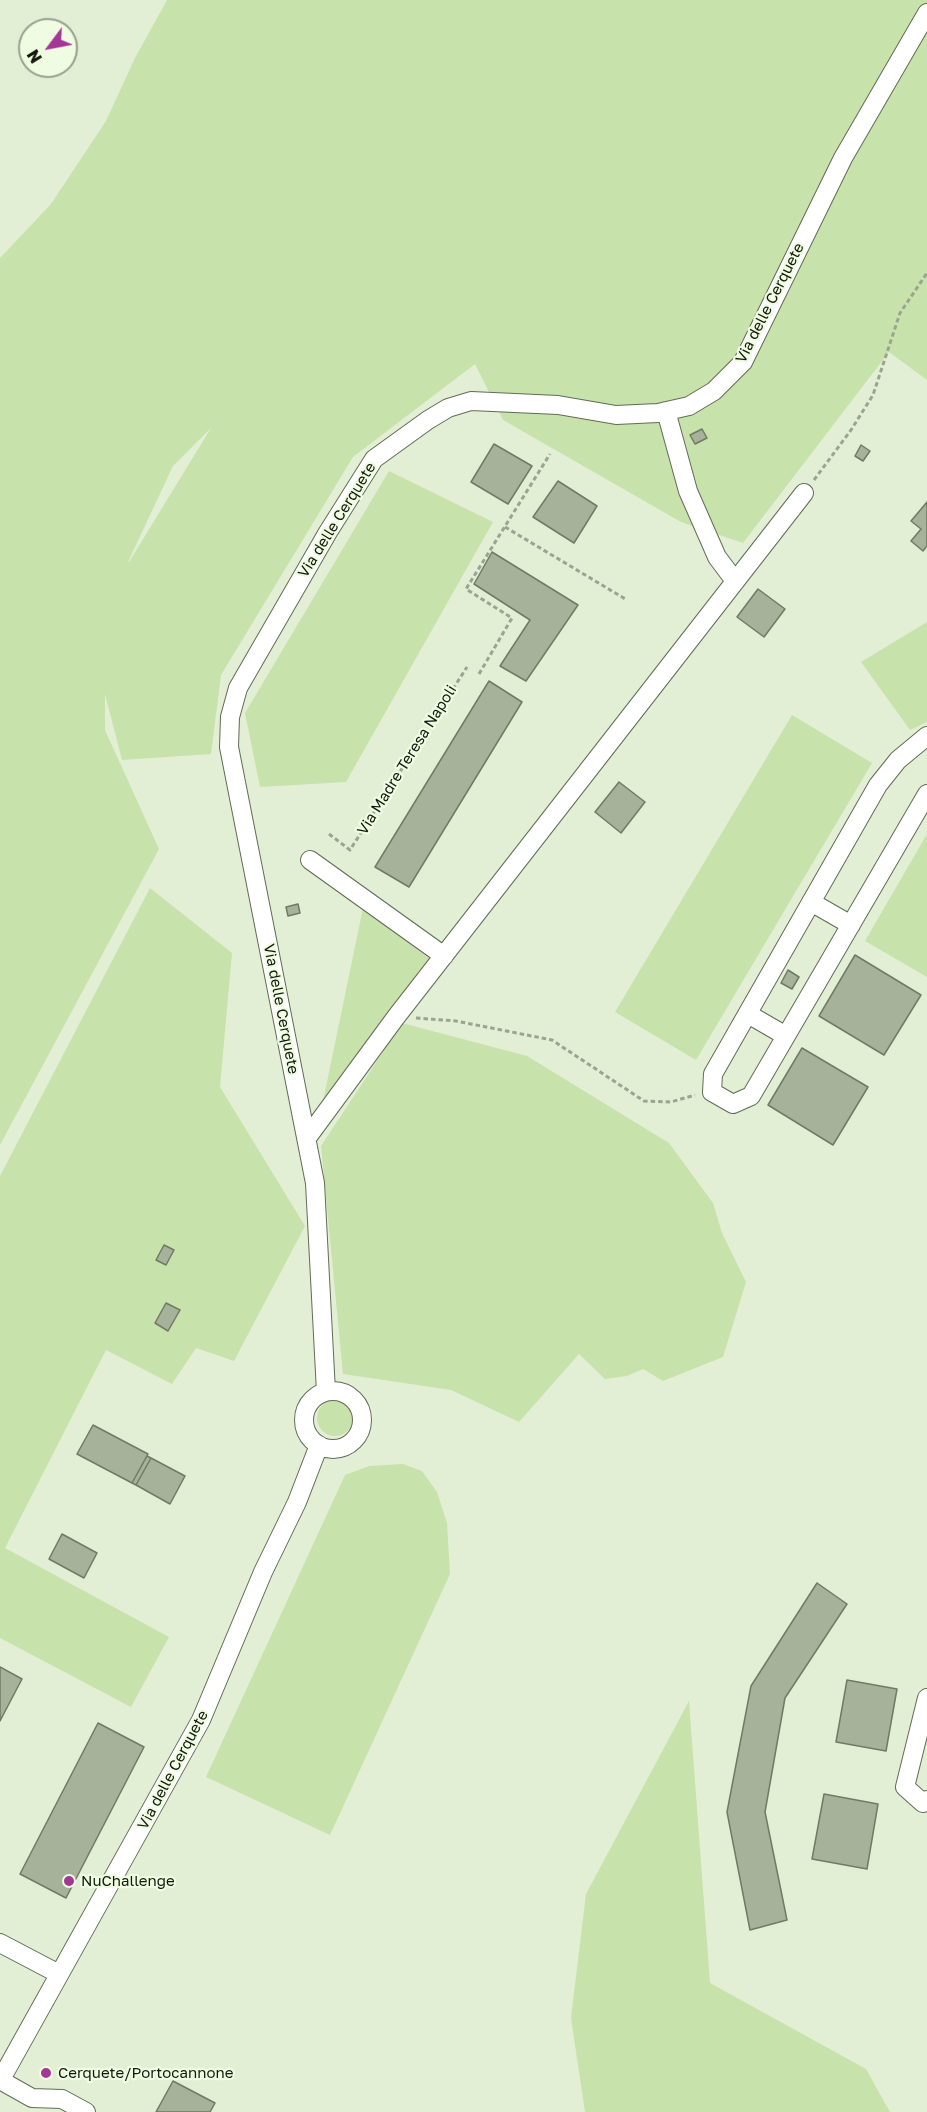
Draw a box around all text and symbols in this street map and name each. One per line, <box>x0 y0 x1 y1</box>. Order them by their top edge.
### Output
north arrow <box>18 18 78 78</box>
text: N <box>23 46 46 67</box>
street label: Via delle Cerquete <box>732 240 808 366</box>
street label: Via delle Cerquete <box>294 459 380 581</box>
street label: Via Madre Teresa Napoli <box>353 682 461 838</box>
street label: Via delle Cerquete <box>260 942 302 1076</box>
street label: Via delle Cerquete <box>134 1707 212 1833</box>
place label: NuChallenge <box>81 1872 175 1890</box>
marker: NuChallenge <box>62 1874 76 1888</box>
place label: Cerquete/Portocannone <box>58 2064 233 2082</box>
marker: Cerquete/Portocannone <box>39 2066 53 2080</box>

